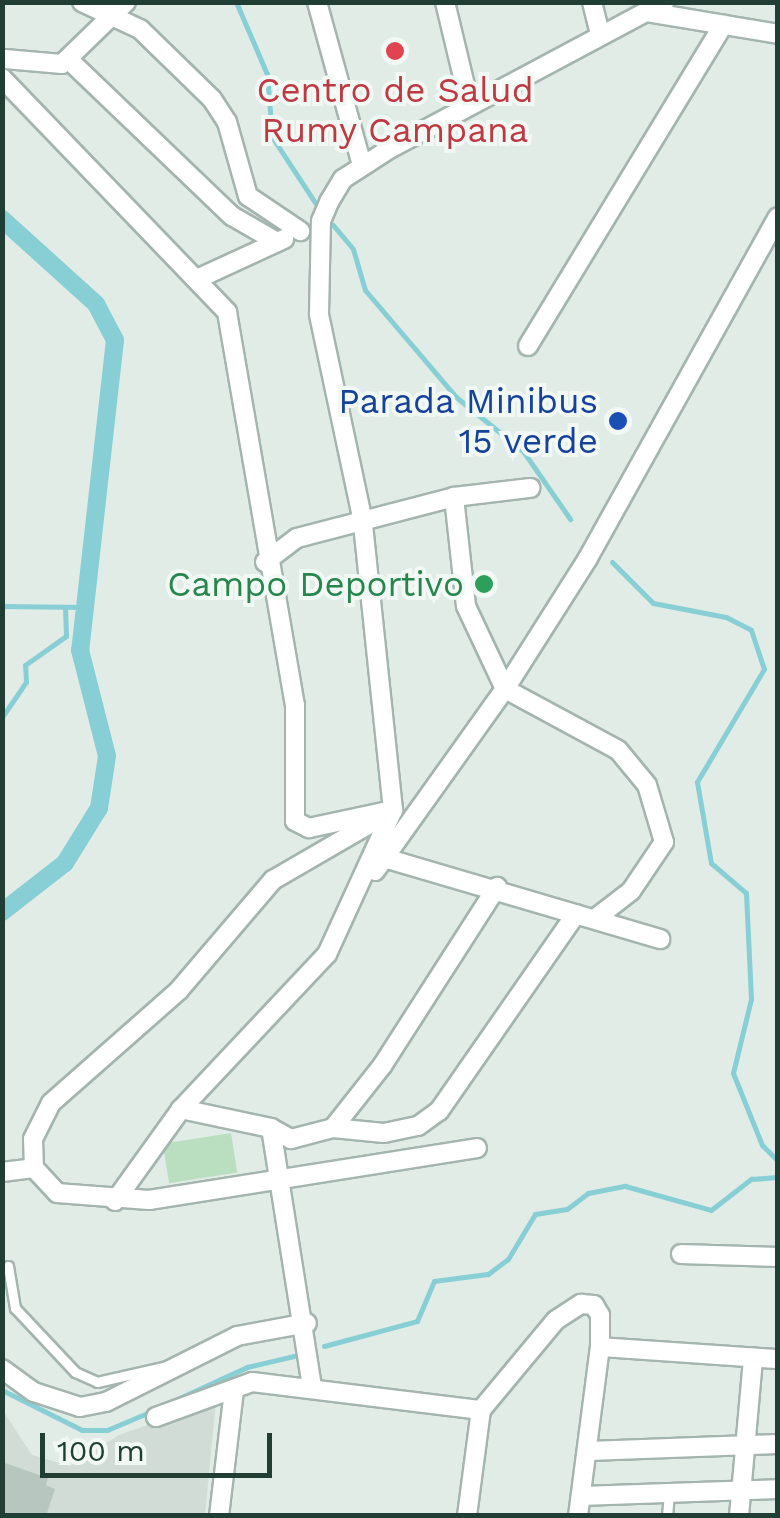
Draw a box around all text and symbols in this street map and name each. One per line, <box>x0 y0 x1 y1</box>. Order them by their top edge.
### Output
marker: Centro de Salud Rumy Campana <box>382 38 408 64</box>
place label: Centro de Salud Rumy Campana <box>256 69 534 151</box>
place label: Parada Minibus 15 verde <box>337 380 598 462</box>
marker: Parada Minibus 15 verde <box>607 410 629 432</box>
place label: Campo Deportivo <box>167 563 464 605</box>
marker: Campo Deportivo <box>473 573 495 595</box>
scale bar <box>45 1413 278 1475</box>
text: 100 m <box>57 1433 145 1468</box>

